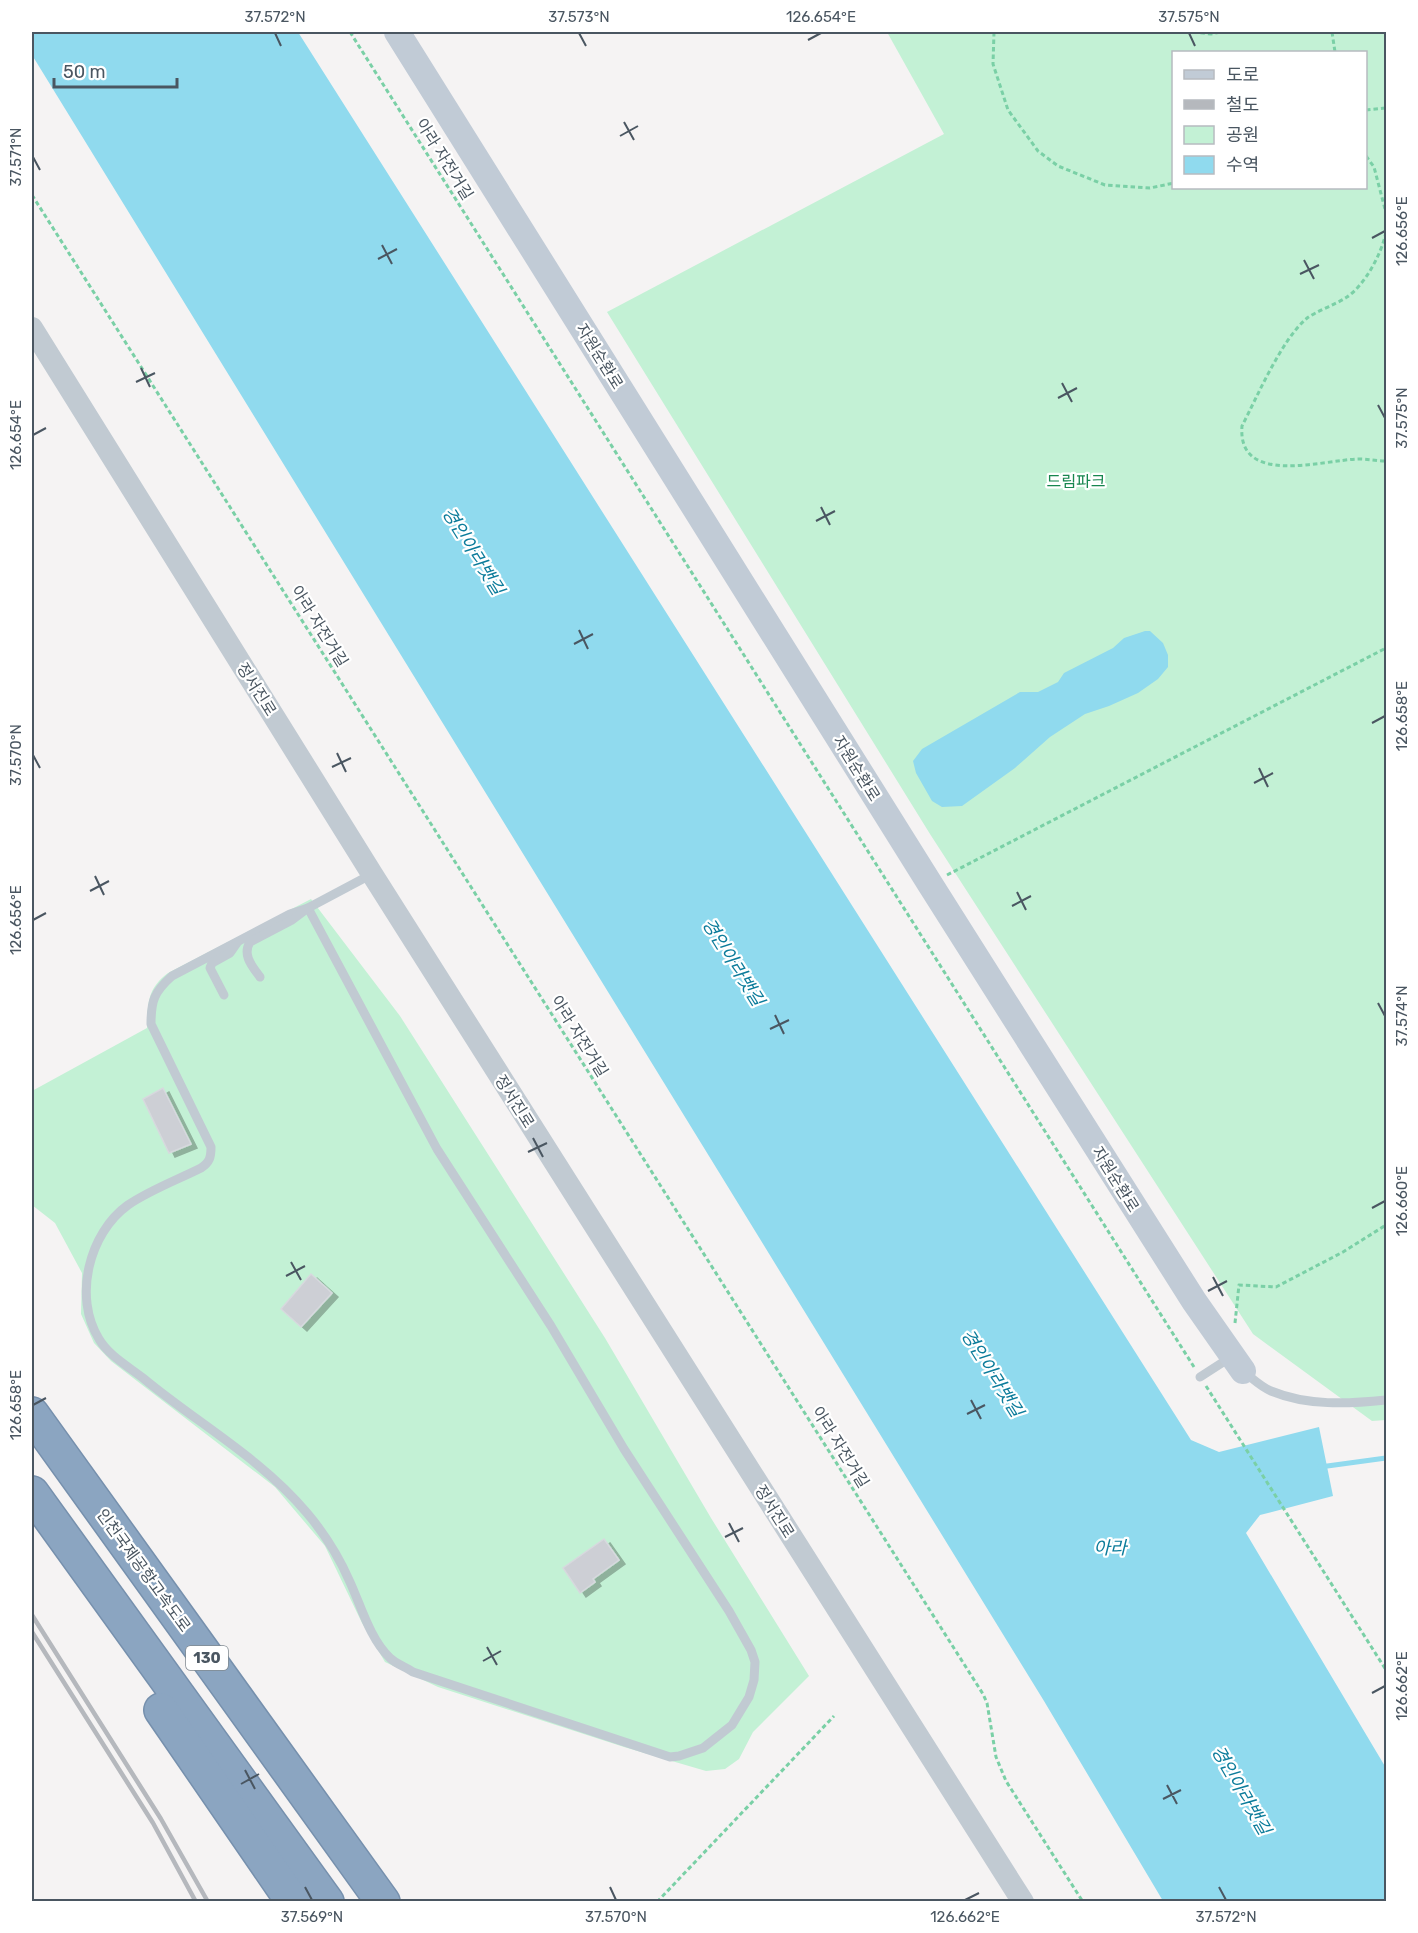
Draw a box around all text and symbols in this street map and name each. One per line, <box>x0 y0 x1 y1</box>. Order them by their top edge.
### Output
text: 37.572°N <box>244 8 306 26</box>
text: 37.573°N <box>548 8 610 26</box>
text: 126.654°E <box>786 8 856 26</box>
text: 37.575°N <box>1158 8 1220 26</box>
scale bar <box>54 51 177 89</box>
legend <box>1172 51 1367 189</box>
text: 50 m <box>63 61 106 83</box>
text: 도로 <box>1226 64 1259 86</box>
text: 철도 <box>1226 94 1259 116</box>
street label: 아라 자전거길 <box>412 115 477 203</box>
text: 공원 <box>1226 124 1259 146</box>
text: 37.571°N <box>7 128 25 186</box>
text: 수역 <box>1226 154 1259 176</box>
text: 126.656°E <box>1393 196 1411 266</box>
street label: 자원순환로 <box>572 320 627 393</box>
text: 37.575°N <box>1393 387 1411 449</box>
text: 126.654°E <box>7 400 25 470</box>
park label: 드림파크 <box>1047 472 1105 491</box>
water label: 경인아라뱃길 <box>437 503 509 600</box>
street label: 아라 자전거길 <box>287 582 352 670</box>
street label: 정서진로 <box>233 659 280 719</box>
text: 126.658°E <box>1393 681 1411 751</box>
text: 37.570°N <box>7 724 25 786</box>
street label: 자원순환로 <box>829 732 884 805</box>
text: 126.656°E <box>7 885 25 955</box>
water label: 경인아라뱃길 <box>697 914 769 1011</box>
text: 37.574°N <box>1393 985 1411 1047</box>
street label: 아라 자전거길 <box>547 992 612 1080</box>
street label: 정서진로 <box>491 1071 538 1131</box>
street label: 자원순환로 <box>1088 1143 1143 1216</box>
text: 126.660°E <box>1393 1166 1411 1236</box>
water label: 경인아라뱃길 <box>956 1325 1028 1422</box>
text: 126.658°E <box>7 1370 25 1440</box>
street label: 아라 자전거길 <box>808 1403 873 1491</box>
street label: 정서진로 <box>751 1481 798 1541</box>
street label: 인천국제공항고속도로 <box>93 1505 195 1636</box>
water label: 아라 <box>1093 1537 1129 1559</box>
road number: 130 <box>186 1646 228 1670</box>
text: 126.662°E <box>1393 1651 1411 1721</box>
water label: 경인아라뱃길 <box>1207 1741 1276 1840</box>
text: 37.569°N <box>281 1908 343 1926</box>
text: 37.570°N <box>585 1908 647 1926</box>
text: 126.662°E <box>930 1908 1000 1926</box>
text: 37.572°N <box>1195 1908 1257 1926</box>

